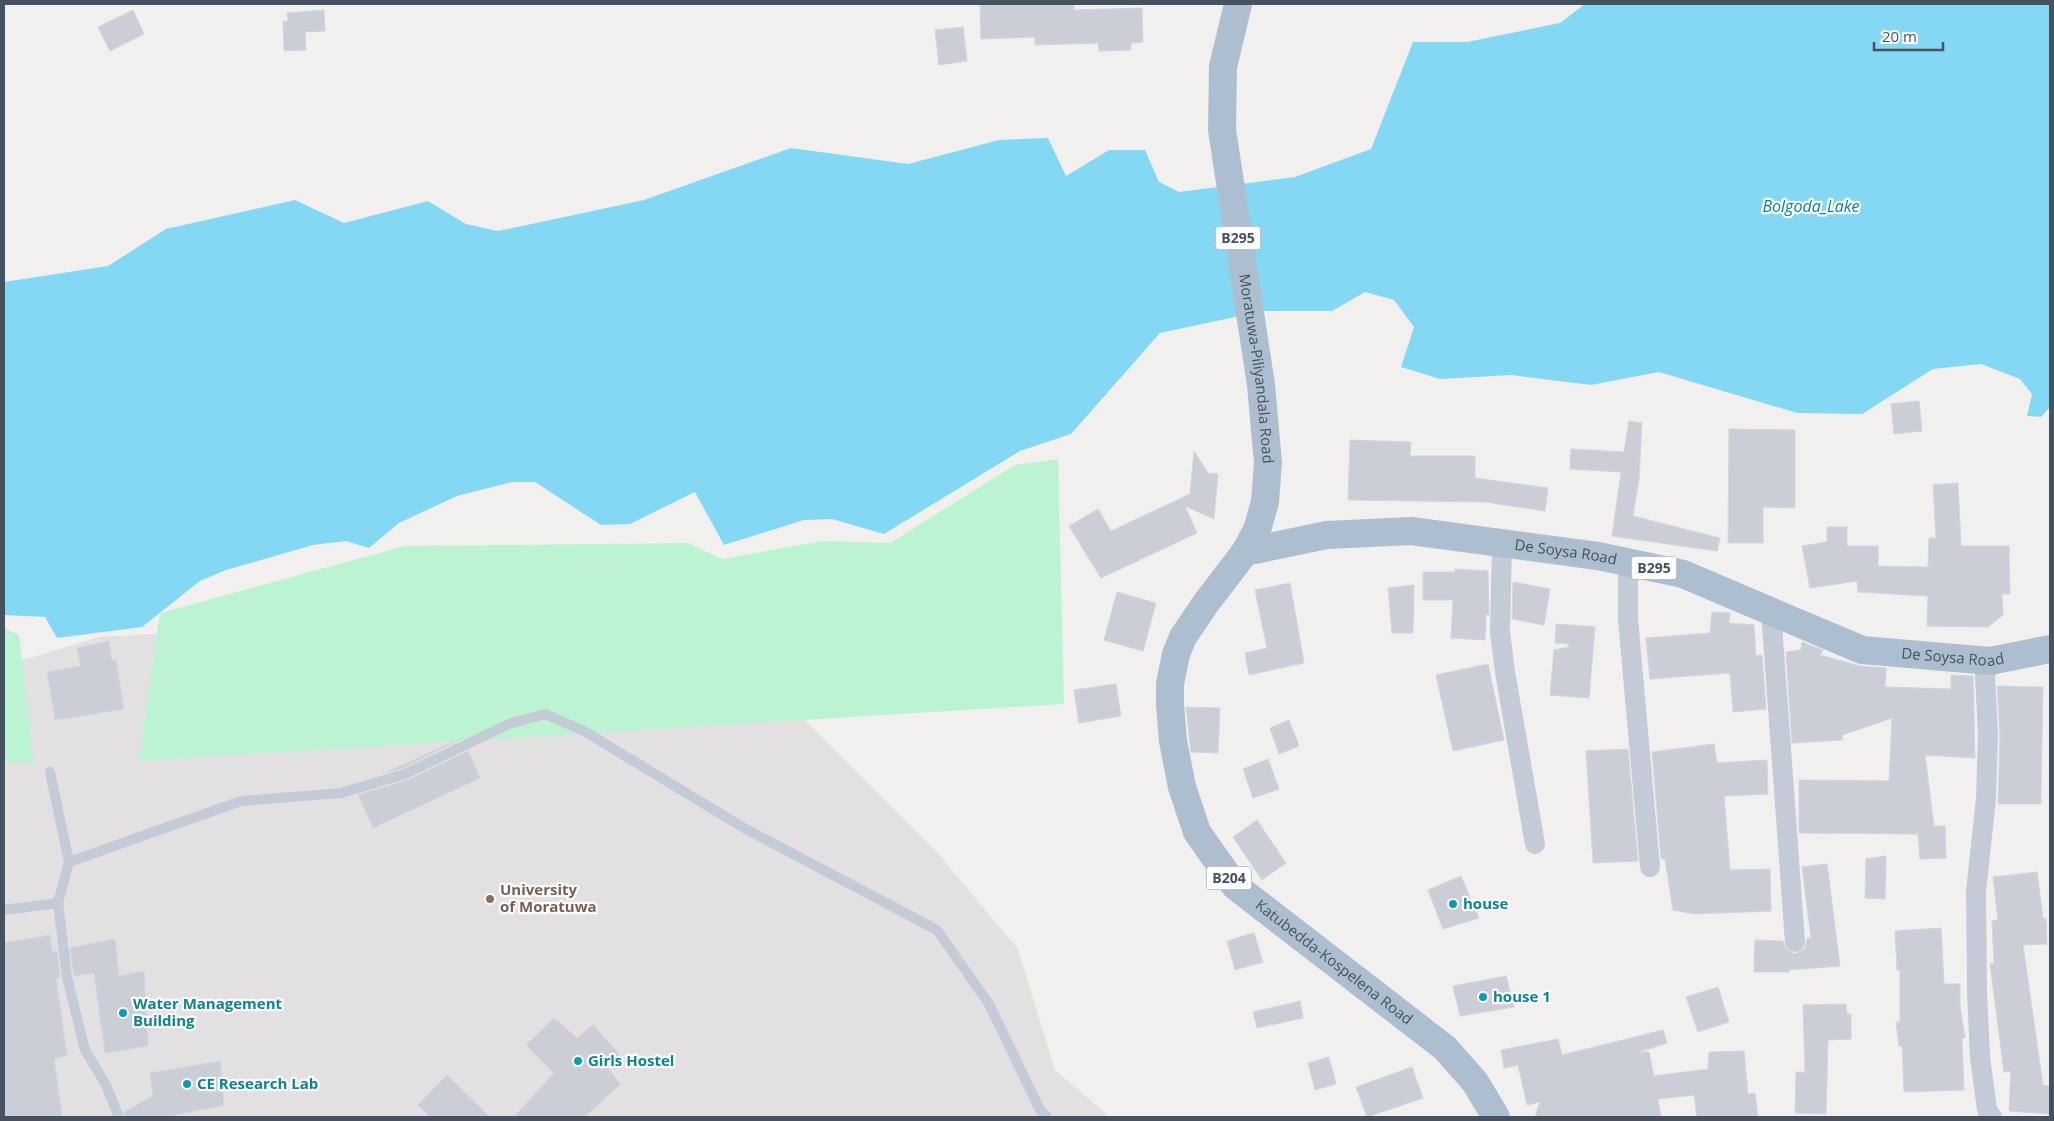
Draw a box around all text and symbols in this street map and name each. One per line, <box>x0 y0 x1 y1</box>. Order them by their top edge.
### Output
scale bar <box>1874 20 1943 52</box>
text: 20 m <box>1882 26 1917 46</box>
water label: Bolgoda_Lake <box>1762 195 1860 217</box>
road number: B295 <box>1216 227 1260 250</box>
street label: Moratuwa-Piliyandala Road <box>1235 272 1279 464</box>
street label: De Soysa Road <box>1513 534 1619 569</box>
road number: B295 <box>1632 556 1676 580</box>
street label: De Soysa Road <box>1901 642 2006 670</box>
road number: B204 <box>1206 866 1252 890</box>
place label: University of Moratuwa <box>500 879 597 916</box>
marker: University of Moratuwa <box>484 893 496 905</box>
place label: house <box>1463 893 1508 913</box>
street label: Katubedda-Kospelena Road <box>1252 894 1417 1029</box>
marker: house <box>1447 898 1459 910</box>
place label: house 1 <box>1493 986 1551 1006</box>
marker: house 1 <box>1477 991 1489 1003</box>
place label: Water Management Building <box>133 993 283 1030</box>
marker: Water Management Building <box>117 1007 129 1019</box>
place label: Girls Hostel <box>588 1050 674 1070</box>
marker: Girls Hostel <box>572 1055 584 1067</box>
place label: CE Research Lab <box>197 1073 318 1093</box>
marker: CE Research Lab <box>181 1078 193 1090</box>

